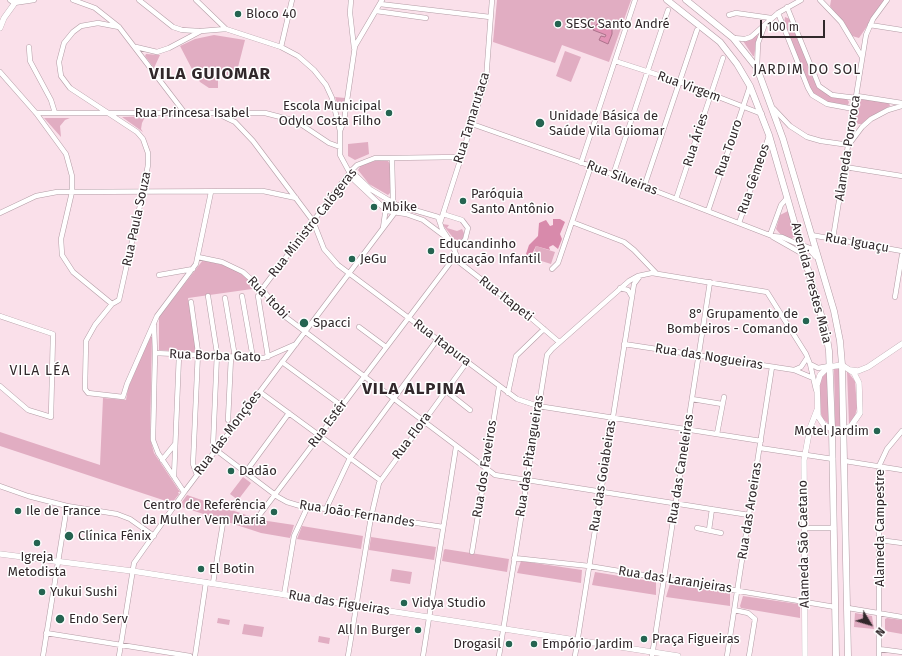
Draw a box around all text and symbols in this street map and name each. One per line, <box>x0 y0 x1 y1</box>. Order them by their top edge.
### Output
place label: Bloco 40 <box>246 6 296 22</box>
marker: Bloco 40 <box>233 9 243 19</box>
scale bar <box>762 12 827 38</box>
place label: SESC Santo André <box>566 16 670 32</box>
marker: SESC Santo André <box>553 19 563 29</box>
text: 100 m <box>767 20 799 34</box>
district label: JARDIM DO SOL <box>753 62 861 78</box>
district label: VILA GUIOMAR <box>149 64 271 84</box>
street label: Rua Virgem <box>655 68 723 106</box>
street label: Rua Tamarutaca <box>451 70 493 166</box>
street label: Alameda Pororoca <box>832 94 864 202</box>
place label: Escola Municipal Odylo Costa Filho <box>279 98 381 129</box>
street label: Rua Princesa Isabel <box>135 105 249 121</box>
marker: Escola Municipal Odylo Costa Filho <box>384 108 394 118</box>
place label: Unidade Básica de Saúde Vila Guiomar <box>549 108 664 139</box>
street label: Rua Áries <box>680 111 712 169</box>
marker: Unidade Básica de Saúde Vila Guiomar <box>534 117 546 129</box>
street label: Rua Touro <box>712 117 746 179</box>
street label: Rua Gêmeos <box>735 142 773 216</box>
street label: Rua Silveiras <box>584 157 660 199</box>
street label: Rua Ministro Calógeras <box>266 165 360 281</box>
street label: Rua Paula Souza <box>119 170 155 268</box>
place label: Paróquia Santo Antônio <box>471 186 554 217</box>
marker: Paróquia Santo Antônio <box>458 196 468 206</box>
place label: Mbike <box>382 199 417 215</box>
marker: Mbike <box>369 202 379 212</box>
street label: Avenida Prestes Maia <box>787 221 835 345</box>
street label: Rua Iguaçu <box>824 230 890 256</box>
place label: Educandinho Educação Infantil <box>439 236 541 267</box>
marker: Educandinho Educação Infantil <box>426 246 436 256</box>
place label: JeGu <box>360 251 387 267</box>
marker: JeGu <box>347 254 357 264</box>
street label: Rua Itobi <box>244 273 292 323</box>
street label: Rua Itapeti <box>476 273 536 325</box>
place label: 8° Grupamento de Bombeiros - Comando <box>667 306 798 337</box>
place label: Spacci <box>313 315 351 331</box>
street label: Rua Itapura <box>410 316 474 370</box>
marker: 8° Grupamento de Bombeiros - Comando <box>801 316 811 326</box>
marker: Spacci <box>298 317 310 329</box>
street label: Rua das Nogueiras <box>654 341 764 373</box>
street label: Rua Borba Gato <box>169 347 261 365</box>
district label: VILA LÉA <box>9 363 71 379</box>
district label: VILA ALPINA <box>362 379 466 399</box>
street label: Rua das Monções <box>191 387 265 479</box>
street label: Rua das Pitangueiras <box>513 394 547 518</box>
street label: Rua Estér <box>305 397 351 451</box>
street label: Rua Flora <box>389 409 435 463</box>
street label: Rua das Caneleiras <box>665 413 697 525</box>
street label: Rua dos Faveiros <box>470 419 500 519</box>
street label: Rua das Goiabeiras <box>586 419 620 533</box>
place label: Motel Jardim <box>794 423 869 439</box>
marker: Motel Jardim <box>872 426 882 436</box>
street label: Rua das Aroeiras <box>735 461 765 561</box>
place label: Dadão <box>239 463 277 479</box>
marker: Dadão <box>226 466 236 476</box>
street label: Alameda Campestre <box>872 469 888 587</box>
street label: Alameda São Caetano <box>795 480 813 608</box>
place label: Centro de Referência da Mulher Vem Maria <box>142 497 266 528</box>
street label: Rua João Fernandes <box>298 497 416 531</box>
place label: Ile de France <box>26 503 101 519</box>
marker: Ile de France <box>13 506 23 516</box>
marker: Centro de Referência da Mulher Vem Maria <box>269 507 279 517</box>
place label: Clínica Fênix <box>78 528 151 544</box>
marker: Clínica Fênix <box>63 530 75 542</box>
marker: Igreja Metodista <box>32 538 42 548</box>
place label: Igreja Metodista <box>8 549 66 580</box>
place label: El Botin <box>209 561 255 577</box>
street label: Rua das Laranjeiras <box>617 563 733 597</box>
marker: El Botin <box>196 564 206 574</box>
place label: Yukui Sushi <box>50 584 117 600</box>
marker: Yukui Sushi <box>37 587 47 597</box>
street label: Rua das Figueiras <box>287 587 391 619</box>
place label: Vidya Studio <box>412 595 486 611</box>
marker: Vidya Studio <box>399 598 409 608</box>
north arrow <box>850 604 890 644</box>
place label: Endo Serv <box>69 611 128 627</box>
marker: Endo Serv <box>54 613 66 625</box>
place label: All In Burger <box>338 622 410 638</box>
marker: All In Burger <box>413 625 423 635</box>
text: N <box>872 625 887 639</box>
place label: Praça Figueiras <box>652 631 740 647</box>
marker: Praça Figueiras <box>639 634 649 644</box>
place label: Drogasil <box>453 636 501 652</box>
place label: Empório Jardim <box>542 636 633 652</box>
marker: Drogasil <box>504 639 514 649</box>
marker: Empório Jardim <box>529 639 539 649</box>

